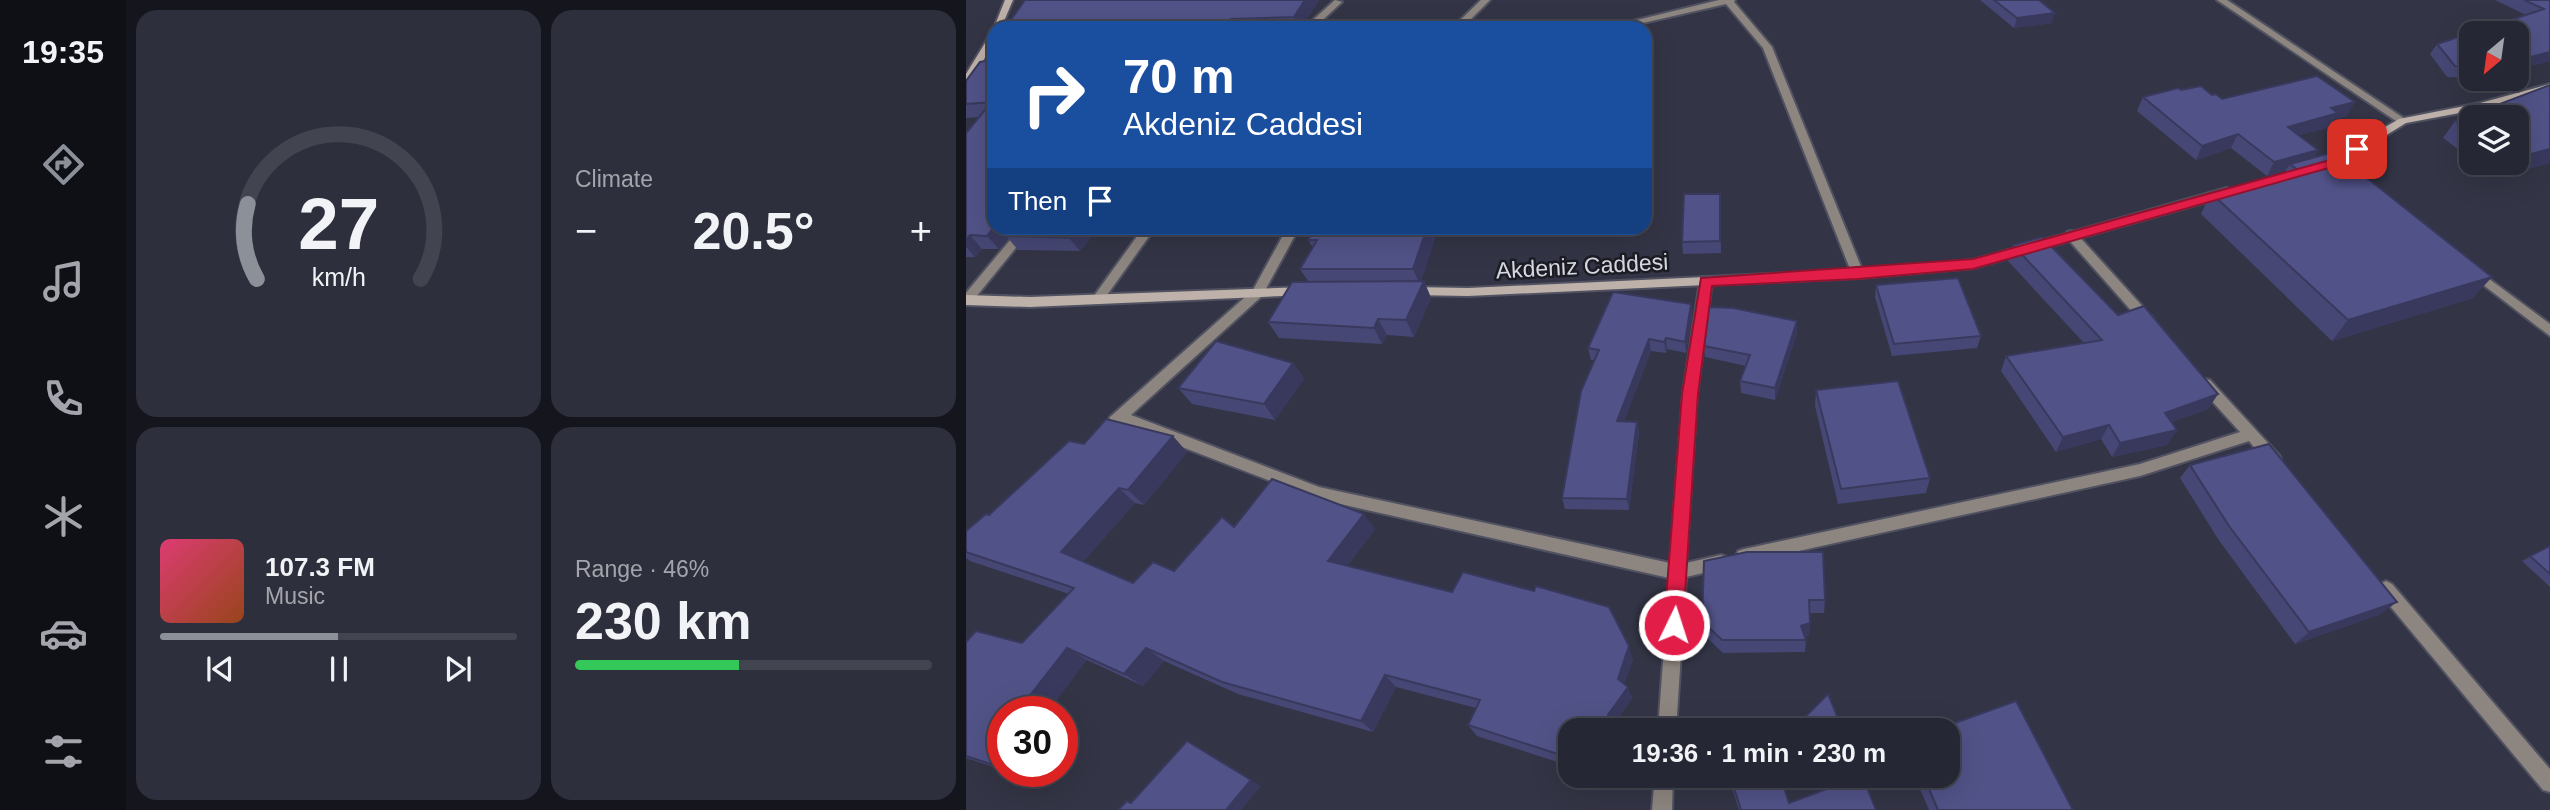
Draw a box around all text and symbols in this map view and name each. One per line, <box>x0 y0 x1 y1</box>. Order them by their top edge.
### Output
north arrow <box>2459 21 2529 91</box>
map controls <box>2459 21 2529 175</box>
text: 19:35 <box>22 34 104 70</box>
icon: right <box>1008 49 1099 140</box>
text: 70 m <box>1123 49 1235 103</box>
button: layers <box>2459 105 2529 175</box>
text: Akdeniz Caddesi <box>1123 106 1363 142</box>
pin <box>2327 119 2387 179</box>
icon: arrive <box>2338 130 2376 168</box>
icon: directions <box>39 140 88 189</box>
text: Climate <box>575 166 653 192</box>
icon: arrive <box>1081 182 1119 220</box>
text: 27 <box>298 184 379 265</box>
text: Then <box>1008 186 1067 216</box>
text: 20.5° <box>692 202 815 260</box>
text: − <box>575 210 597 252</box>
text: + <box>910 210 932 252</box>
street label: Akdeniz Caddesi <box>1495 249 1669 283</box>
icon: music <box>39 257 88 306</box>
text: km/h <box>311 263 366 291</box>
icon: phone <box>39 374 88 423</box>
icon: climate <box>39 492 88 541</box>
text: 107.3 FM <box>265 552 375 582</box>
text: Range · 46% <box>575 556 709 582</box>
text: Music <box>265 583 325 609</box>
position arrow <box>1637 588 1711 662</box>
text: 230 km <box>575 592 751 650</box>
icon: car <box>39 609 88 658</box>
icon: previous <box>201 650 239 688</box>
icon: pause <box>320 650 358 688</box>
icon: next <box>439 650 477 688</box>
speed limit sign: 30 <box>987 696 1078 787</box>
icon: filters <box>39 727 88 776</box>
text: 19:36 · 1 min · 230 m <box>1632 738 1886 768</box>

